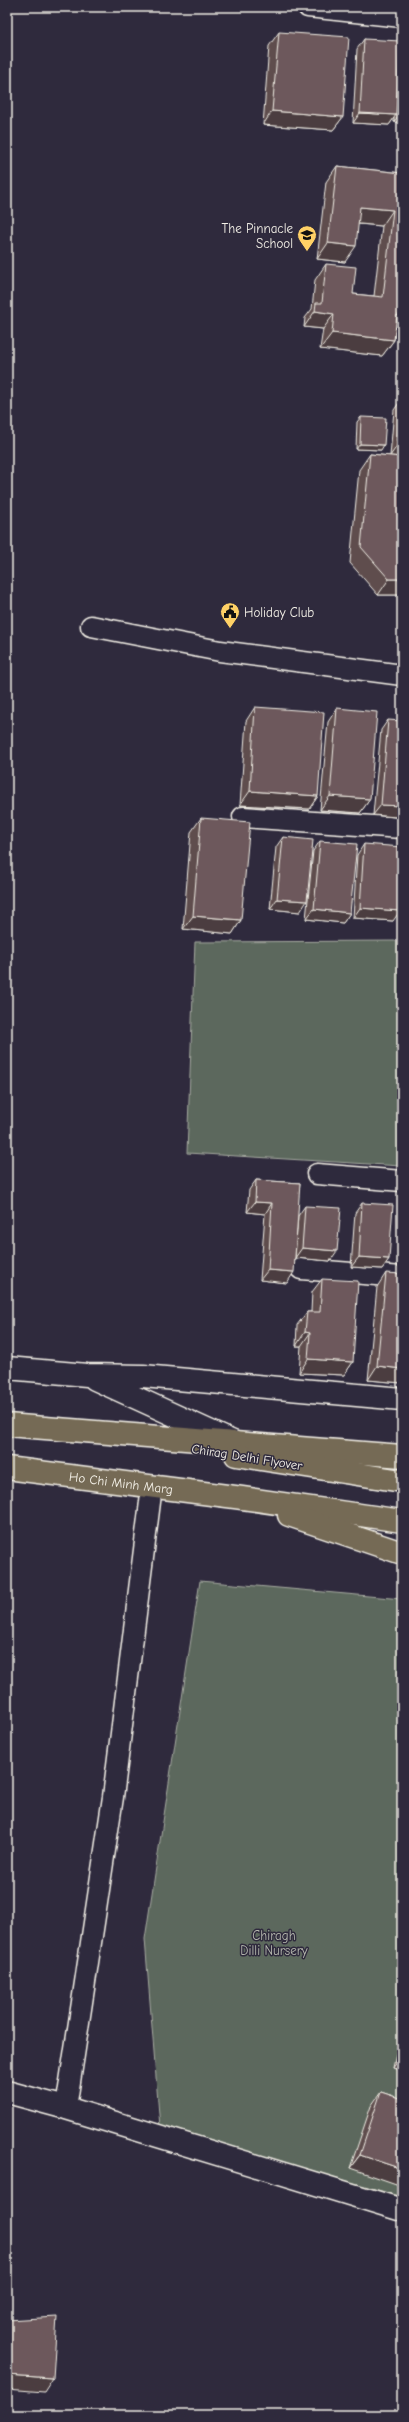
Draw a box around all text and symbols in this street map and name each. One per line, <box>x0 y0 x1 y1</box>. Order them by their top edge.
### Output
place label: The Pinnacle School <box>221 221 293 251</box>
school or university icon: The Pinnacle School <box>296 224 318 252</box>
public building icon: Holiday Club <box>219 601 241 629</box>
place label: Holiday Club <box>244 605 314 620</box>
street label: Chirag Delhi Flyover <box>190 1441 304 1473</box>
street label: Ho Chi Minh Marg <box>68 1468 174 1497</box>
park label: Chiragh Dilli Nursery <box>240 1928 308 1958</box>

